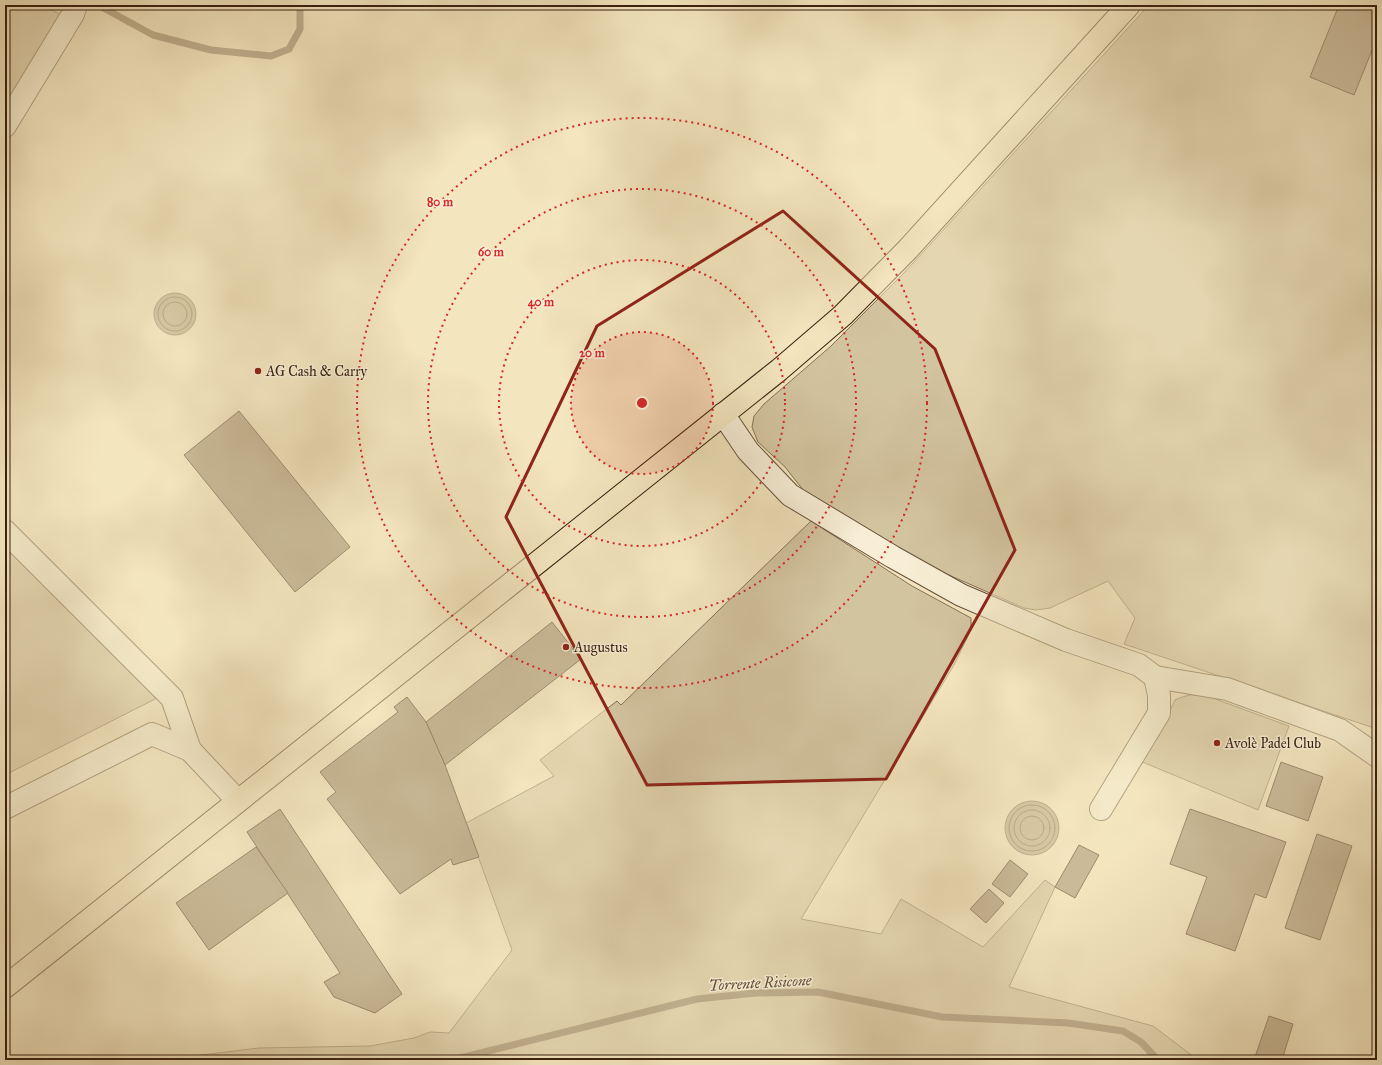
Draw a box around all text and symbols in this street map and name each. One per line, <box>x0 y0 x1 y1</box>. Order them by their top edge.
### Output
text: 80 m <box>427 195 454 209</box>
text: 60 m <box>478 245 505 259</box>
text: 40 m <box>528 295 555 310</box>
text: 20 m <box>579 346 606 360</box>
place label: AG Cash & Carry <box>265 363 368 380</box>
marker: AG Cash & Carry <box>253 366 263 376</box>
centre of rings <box>635 396 649 410</box>
place label: Augustus <box>573 639 628 656</box>
marker: Augustus <box>561 642 571 652</box>
place label: Avolè Padel Club <box>1224 735 1321 752</box>
marker: Avolè Padel Club <box>1212 738 1222 748</box>
water label: Torrente Risicone <box>708 971 812 995</box>

